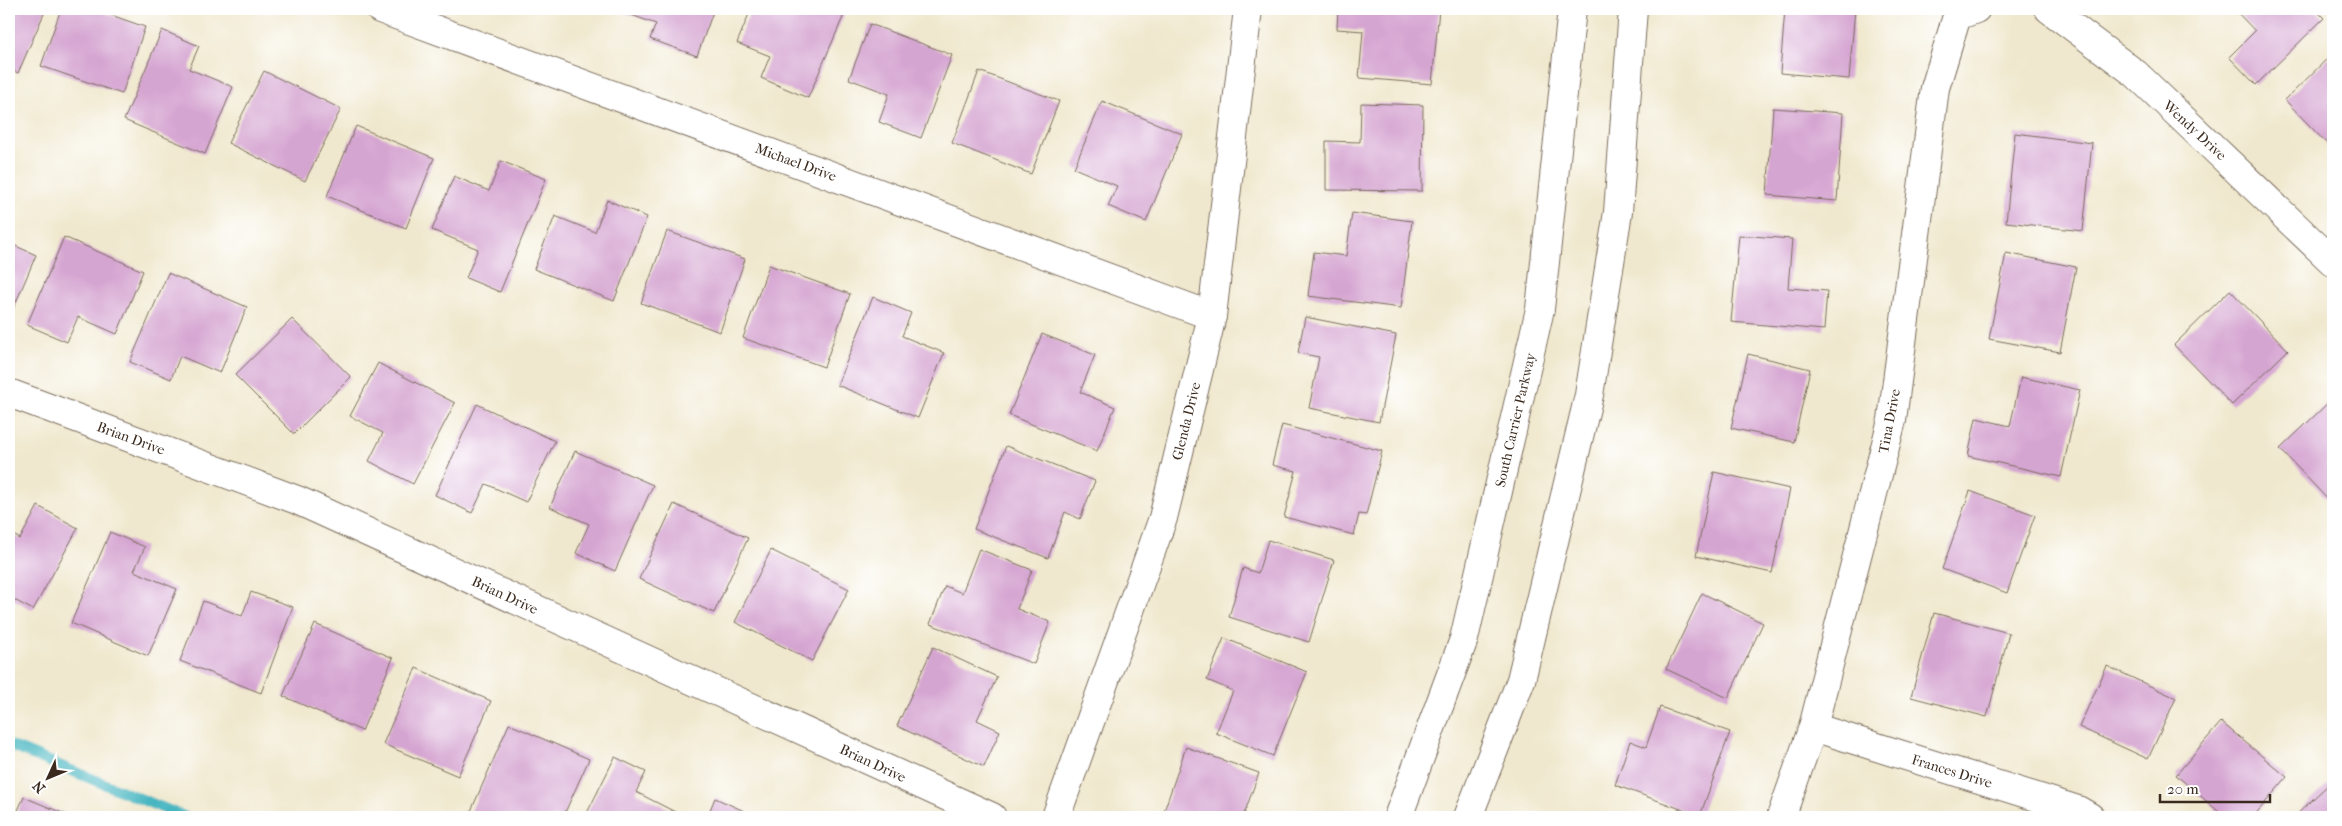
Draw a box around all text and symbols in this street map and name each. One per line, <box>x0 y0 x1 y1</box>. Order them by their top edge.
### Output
street label: Wendy Drive <box>2159 96 2230 164</box>
street label: Michael Drive <box>753 140 839 185</box>
street label: South Carrier Parkway <box>1492 351 1539 489</box>
street label: Glenda Drive <box>1169 380 1204 462</box>
street label: Tina Drive <box>1875 387 1904 455</box>
street label: Brian Drive <box>95 418 167 459</box>
street label: Brian Drive <box>469 573 541 618</box>
street label: Brian Drive <box>837 741 909 786</box>
street label: Frances Drive <box>1909 751 1994 792</box>
north arrow <box>22 754 72 804</box>
scale bar <box>2160 771 2270 803</box>
text: N <box>29 777 49 796</box>
text: 20 m <box>2167 780 2199 798</box>

